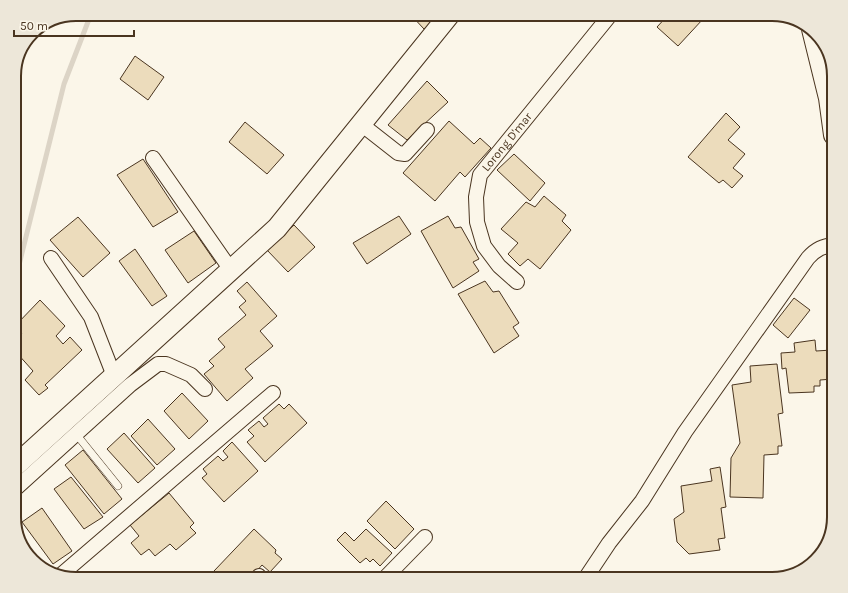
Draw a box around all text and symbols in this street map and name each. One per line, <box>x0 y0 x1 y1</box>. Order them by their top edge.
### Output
scale bar <box>14 12 134 38</box>
text: 50 m <box>20 19 48 33</box>
street label: Lorong D'mar <box>479 109 535 174</box>

